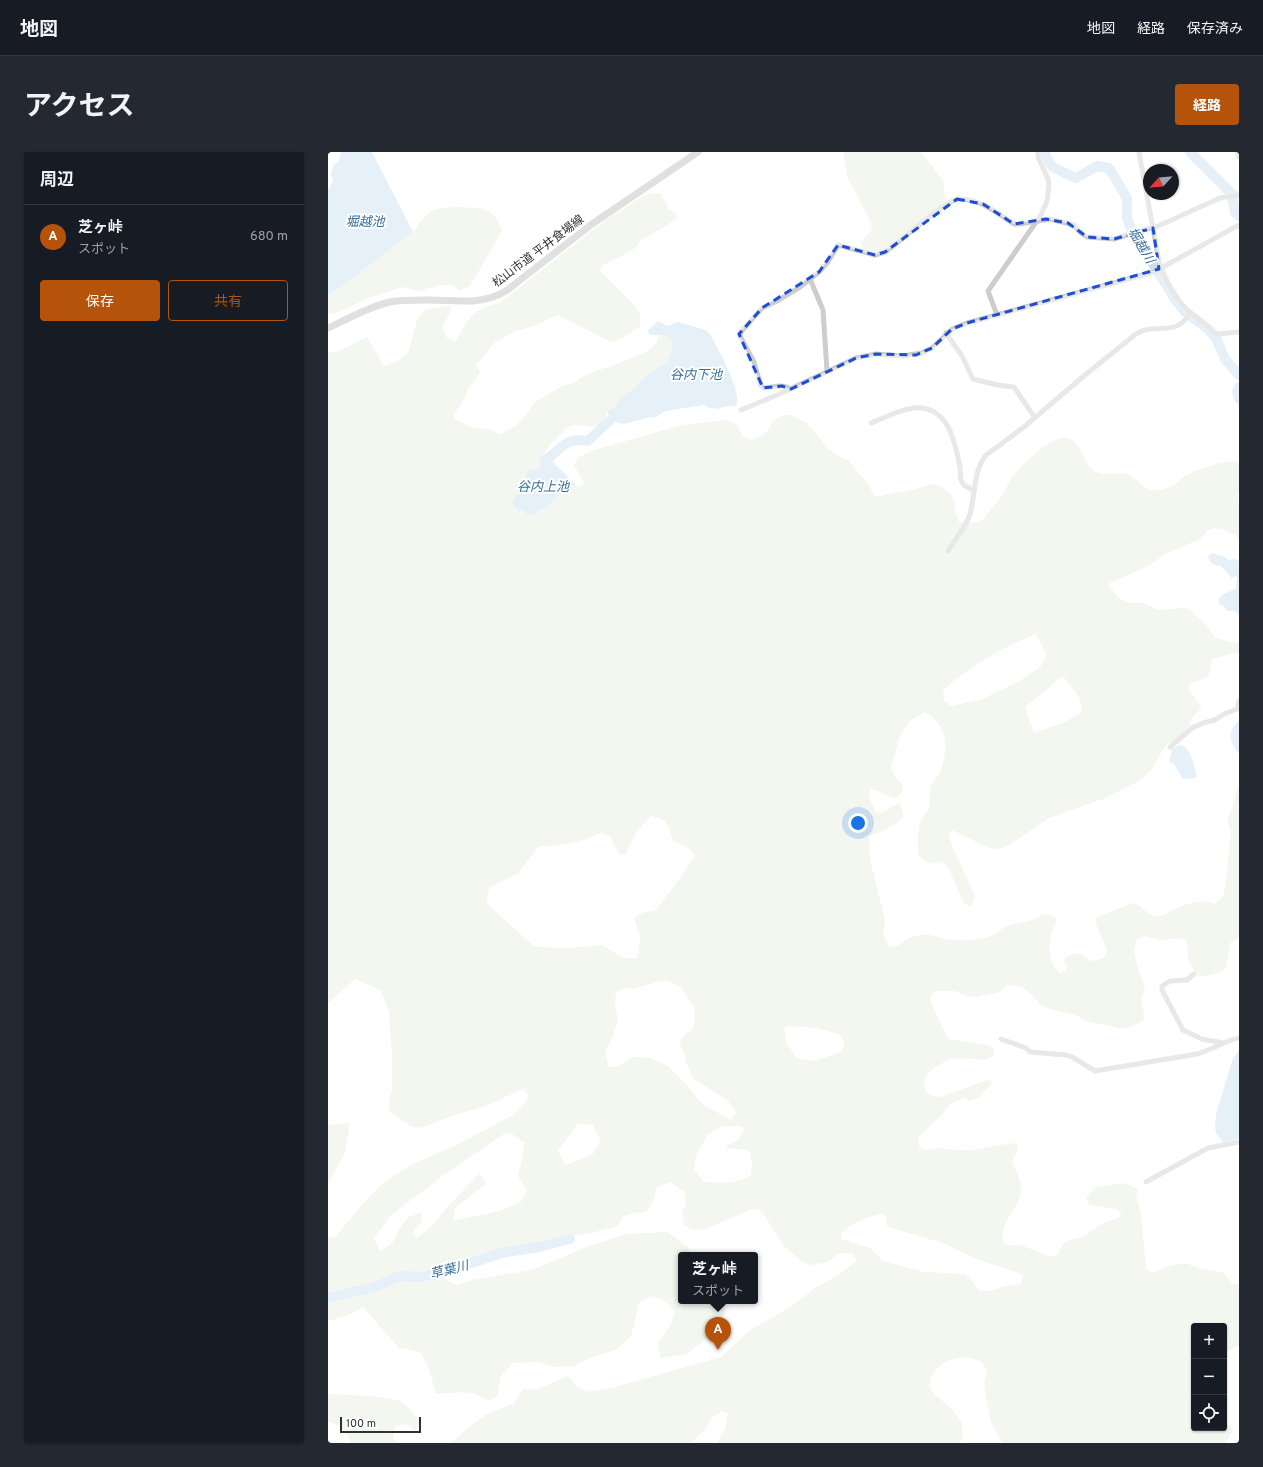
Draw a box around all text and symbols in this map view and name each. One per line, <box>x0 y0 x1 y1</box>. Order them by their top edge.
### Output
text: 地図 <box>20 18 58 42</box>
text: 地図 <box>1087 21 1115 38</box>
text: 経路 <box>1137 21 1165 38</box>
text: 保存済み <box>1187 21 1243 38</box>
button: 経路 <box>1175 84 1239 125</box>
text: アクセス <box>24 90 135 126</box>
north arrow <box>1143 164 1179 200</box>
text: 周辺 <box>40 170 74 192</box>
street label: 松山市道 平井食場線 <box>490 212 588 292</box>
water label: 堀越池 <box>345 215 386 231</box>
text: 芝ヶ峠 <box>78 219 123 238</box>
water label: 堀越川 <box>1123 225 1158 269</box>
text: A <box>48 229 58 245</box>
text: 680 m <box>250 229 288 245</box>
text: スポット <box>78 242 130 258</box>
button: 保存 <box>40 280 160 321</box>
button: 共有 <box>168 280 288 321</box>
water label: 谷内下池 <box>670 368 724 384</box>
water label: 谷内上池 <box>517 480 571 496</box>
your location <box>848 813 868 833</box>
popup <box>678 1252 758 1304</box>
water label: 草葉川 <box>429 1258 472 1283</box>
text: 芝ヶ峠 <box>692 1261 737 1280</box>
text: スポット <box>692 1284 744 1300</box>
pin: A <box>705 1317 731 1350</box>
map controls <box>1191 1323 1227 1431</box>
button: + <box>1191 1323 1227 1359</box>
button: − <box>1191 1359 1227 1395</box>
button: locate <box>1191 1395 1227 1431</box>
scale bar <box>340 1415 421 1434</box>
text: 100 m <box>346 1417 376 1431</box>

